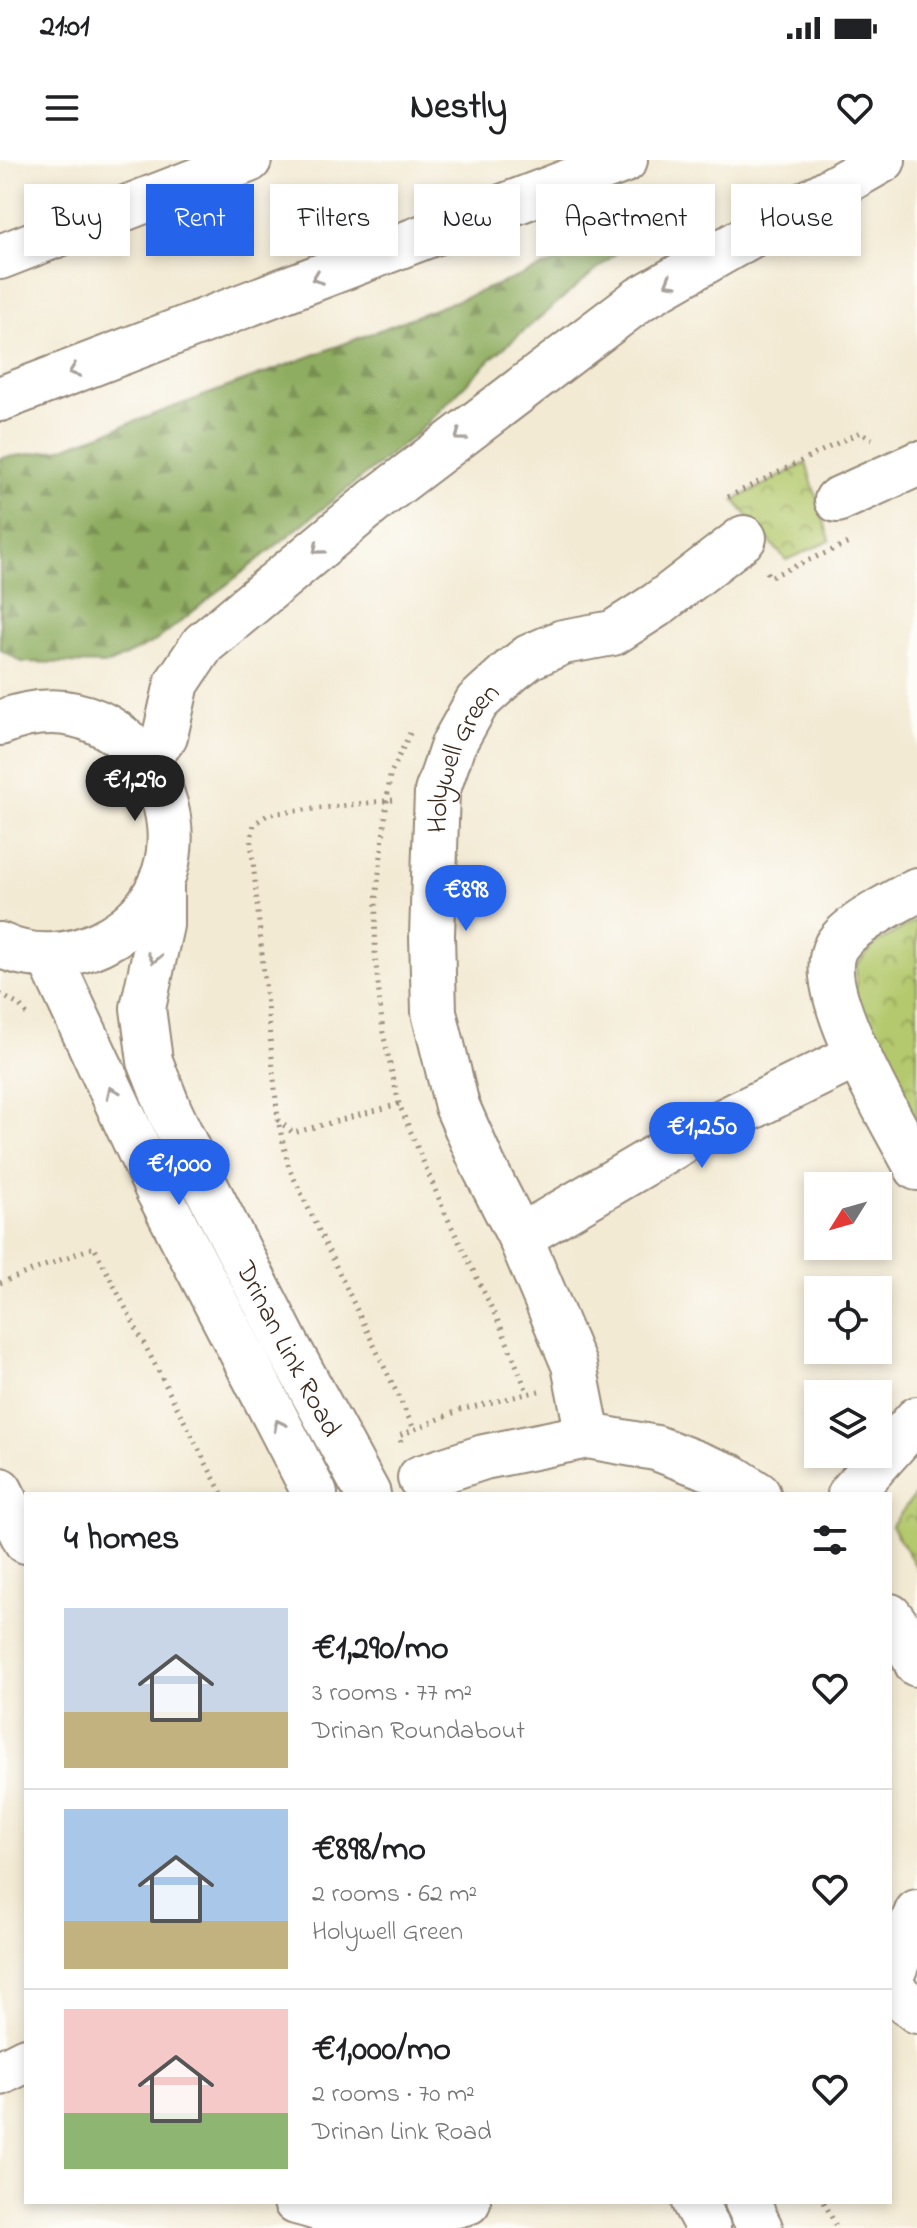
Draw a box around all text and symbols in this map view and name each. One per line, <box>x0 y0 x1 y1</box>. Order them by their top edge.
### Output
text: 21:01 <box>40 6 90 50</box>
text: Nestly <box>410 82 507 135</box>
icon: menu <box>40 86 84 130</box>
icon: heart <box>833 86 877 130</box>
chip: Buy <box>24 184 130 256</box>
chip: Rent <box>146 184 254 256</box>
chip: Filters <box>270 184 398 256</box>
chip: New <box>414 184 520 256</box>
chip: Apartment <box>536 184 715 256</box>
chip: House <box>731 184 861 256</box>
one-way arrow <box>311 268 325 285</box>
one-way arrow <box>664 272 678 288</box>
one-way arrow <box>68 361 82 378</box>
one-way arrow <box>454 426 469 440</box>
one-way arrow <box>312 539 327 554</box>
street label: Holywell Green <box>419 674 510 834</box>
pin: €1,290 <box>70 755 200 823</box>
text: €1,290 <box>104 762 166 800</box>
pin: €898 <box>419 865 513 933</box>
text: €898 <box>443 872 489 910</box>
one-way arrow <box>146 951 163 964</box>
one-way arrow <box>106 1086 122 1101</box>
pin: €1,250 <box>637 1102 767 1170</box>
text: €1,250 <box>667 1109 737 1147</box>
pin: €1,000 <box>114 1139 244 1207</box>
text: €1,000 <box>147 1146 211 1184</box>
north arrow <box>804 1172 892 1260</box>
map controls <box>804 1172 892 1468</box>
street label: Drinan Link Road <box>223 1254 350 1445</box>
button: locate <box>804 1276 892 1364</box>
button: layers <box>804 1380 892 1468</box>
one-way arrow <box>273 1418 289 1433</box>
text: 4 homes <box>64 1515 179 1565</box>
icon: filters <box>808 1518 852 1562</box>
text: €1,290/mo <box>312 1625 449 1675</box>
icon: home <box>128 1640 224 1736</box>
icon: heart <box>808 1666 852 1710</box>
text: 3 rooms · 77 m² <box>312 1675 472 1713</box>
text: Drinan Roundabout <box>312 1713 525 1751</box>
text: €898/mo <box>312 1826 426 1876</box>
icon: home <box>128 1841 224 1937</box>
icon: heart <box>808 1867 852 1911</box>
text: 2 rooms · 62 m² <box>312 1876 477 1914</box>
text: Holywell Green <box>312 1914 463 1952</box>
text: €1,000/mo <box>312 2026 451 2076</box>
icon: home <box>128 2041 224 2137</box>
icon: heart <box>808 2067 852 2111</box>
text: 2 rooms · 70 m² <box>312 2076 475 2114</box>
text: Drinan Link Road <box>312 2114 492 2152</box>

